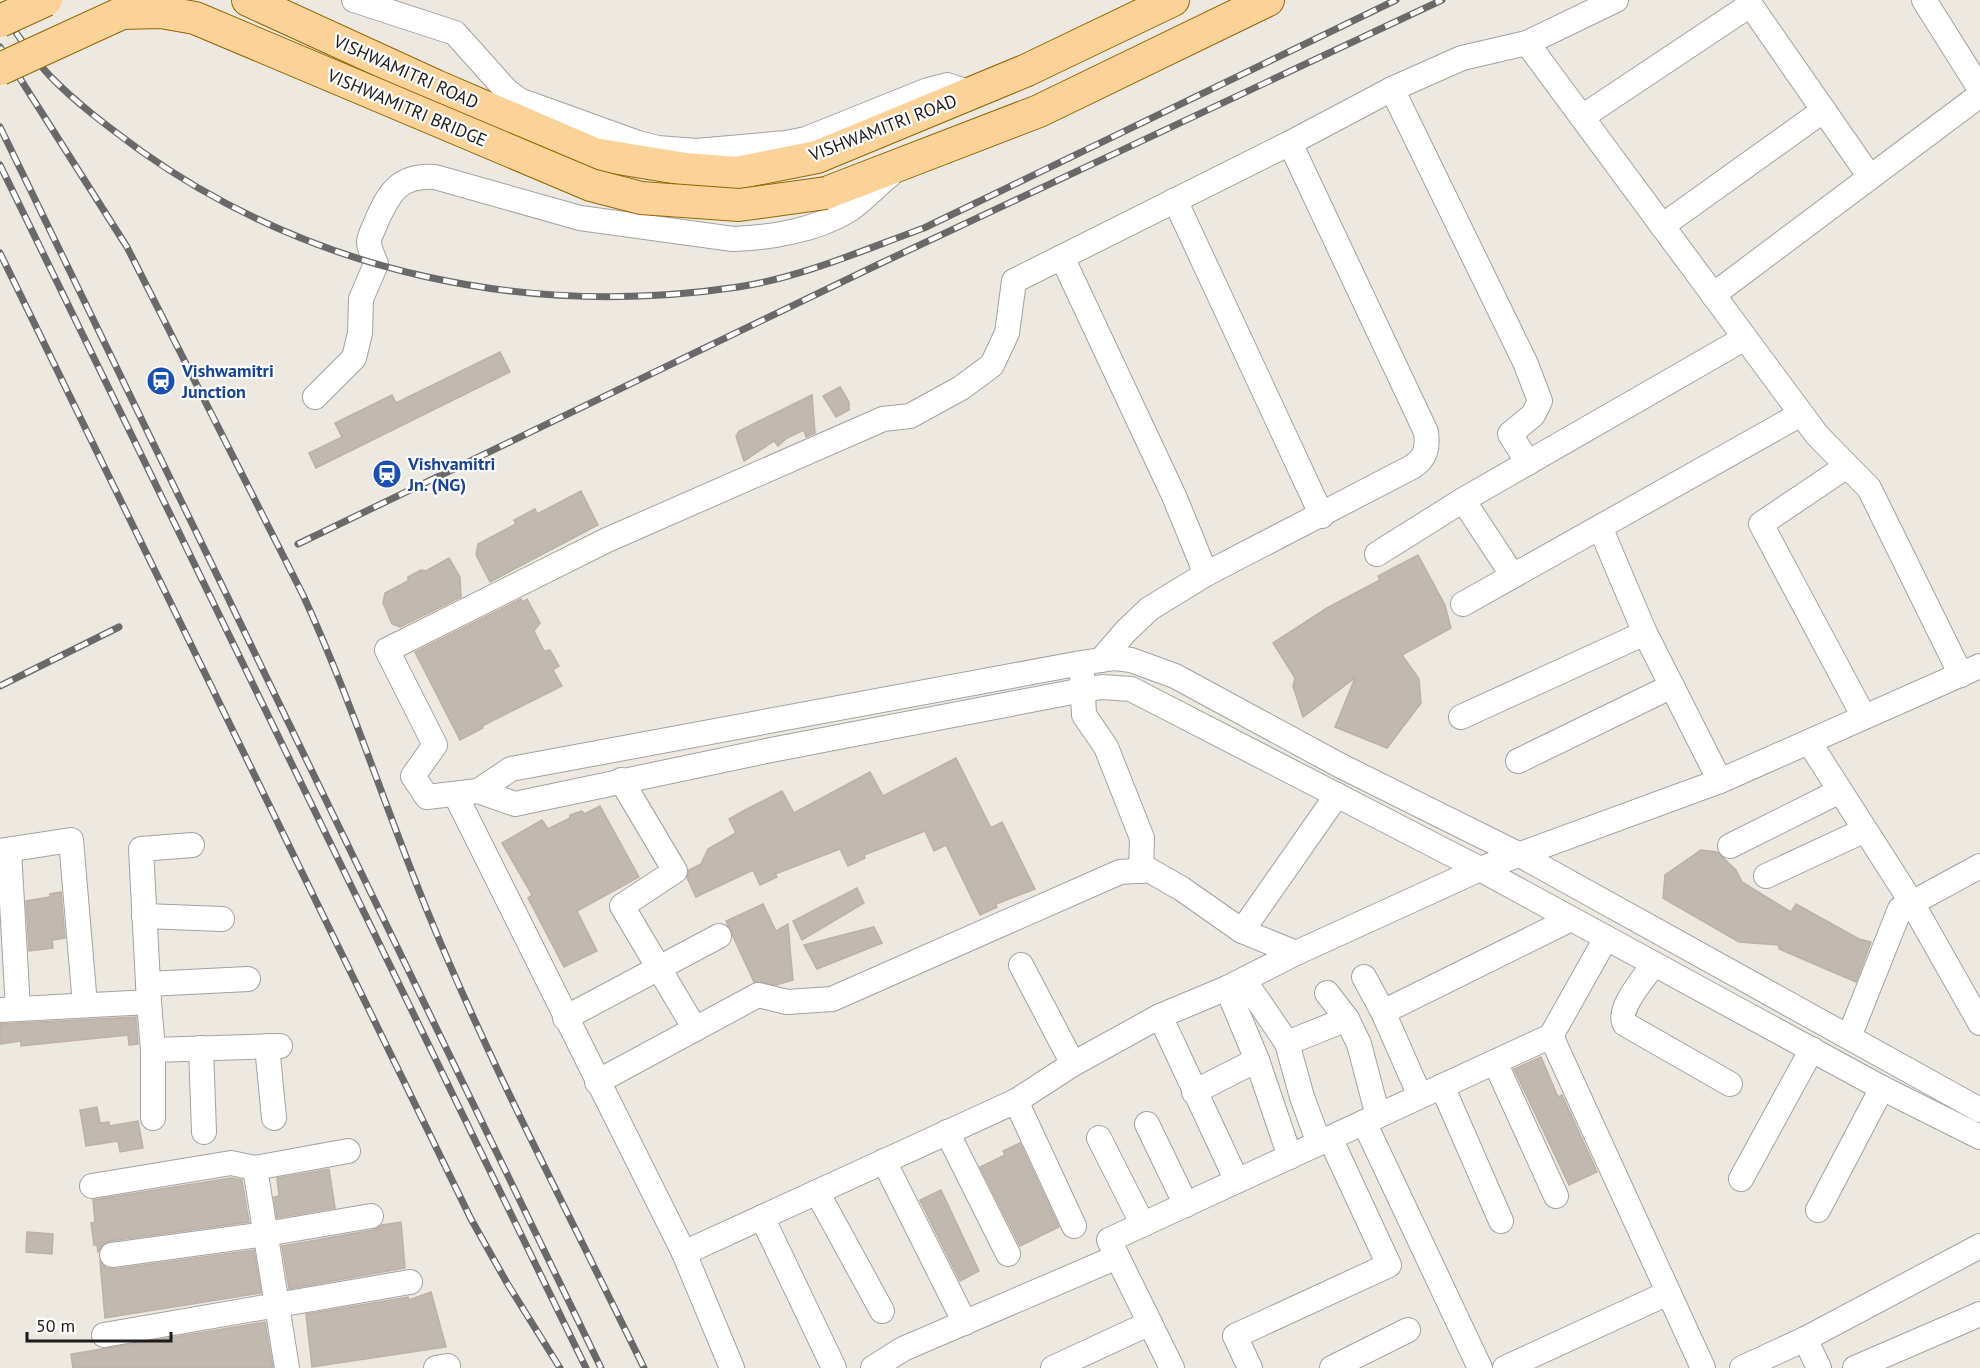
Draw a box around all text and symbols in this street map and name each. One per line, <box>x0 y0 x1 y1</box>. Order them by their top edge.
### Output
street label: VISHWAMITRI ROAD <box>329 29 482 114</box>
street label: VISHWAMITRI BRIDGE <box>323 63 490 152</box>
street label: VISHWAMITRI ROAD <box>805 89 960 167</box>
place label: Vishwamitri Junction <box>181 359 274 403</box>
station icon: Vishwamitri Junction <box>145 365 177 397</box>
place label: Vishvamitri Jn. (NG) <box>407 452 495 496</box>
station icon: Vishvamitri Jn. (NG) <box>371 458 403 490</box>
scale bar <box>27 1305 171 1343</box>
text: 50 m <box>36 1314 75 1337</box>

